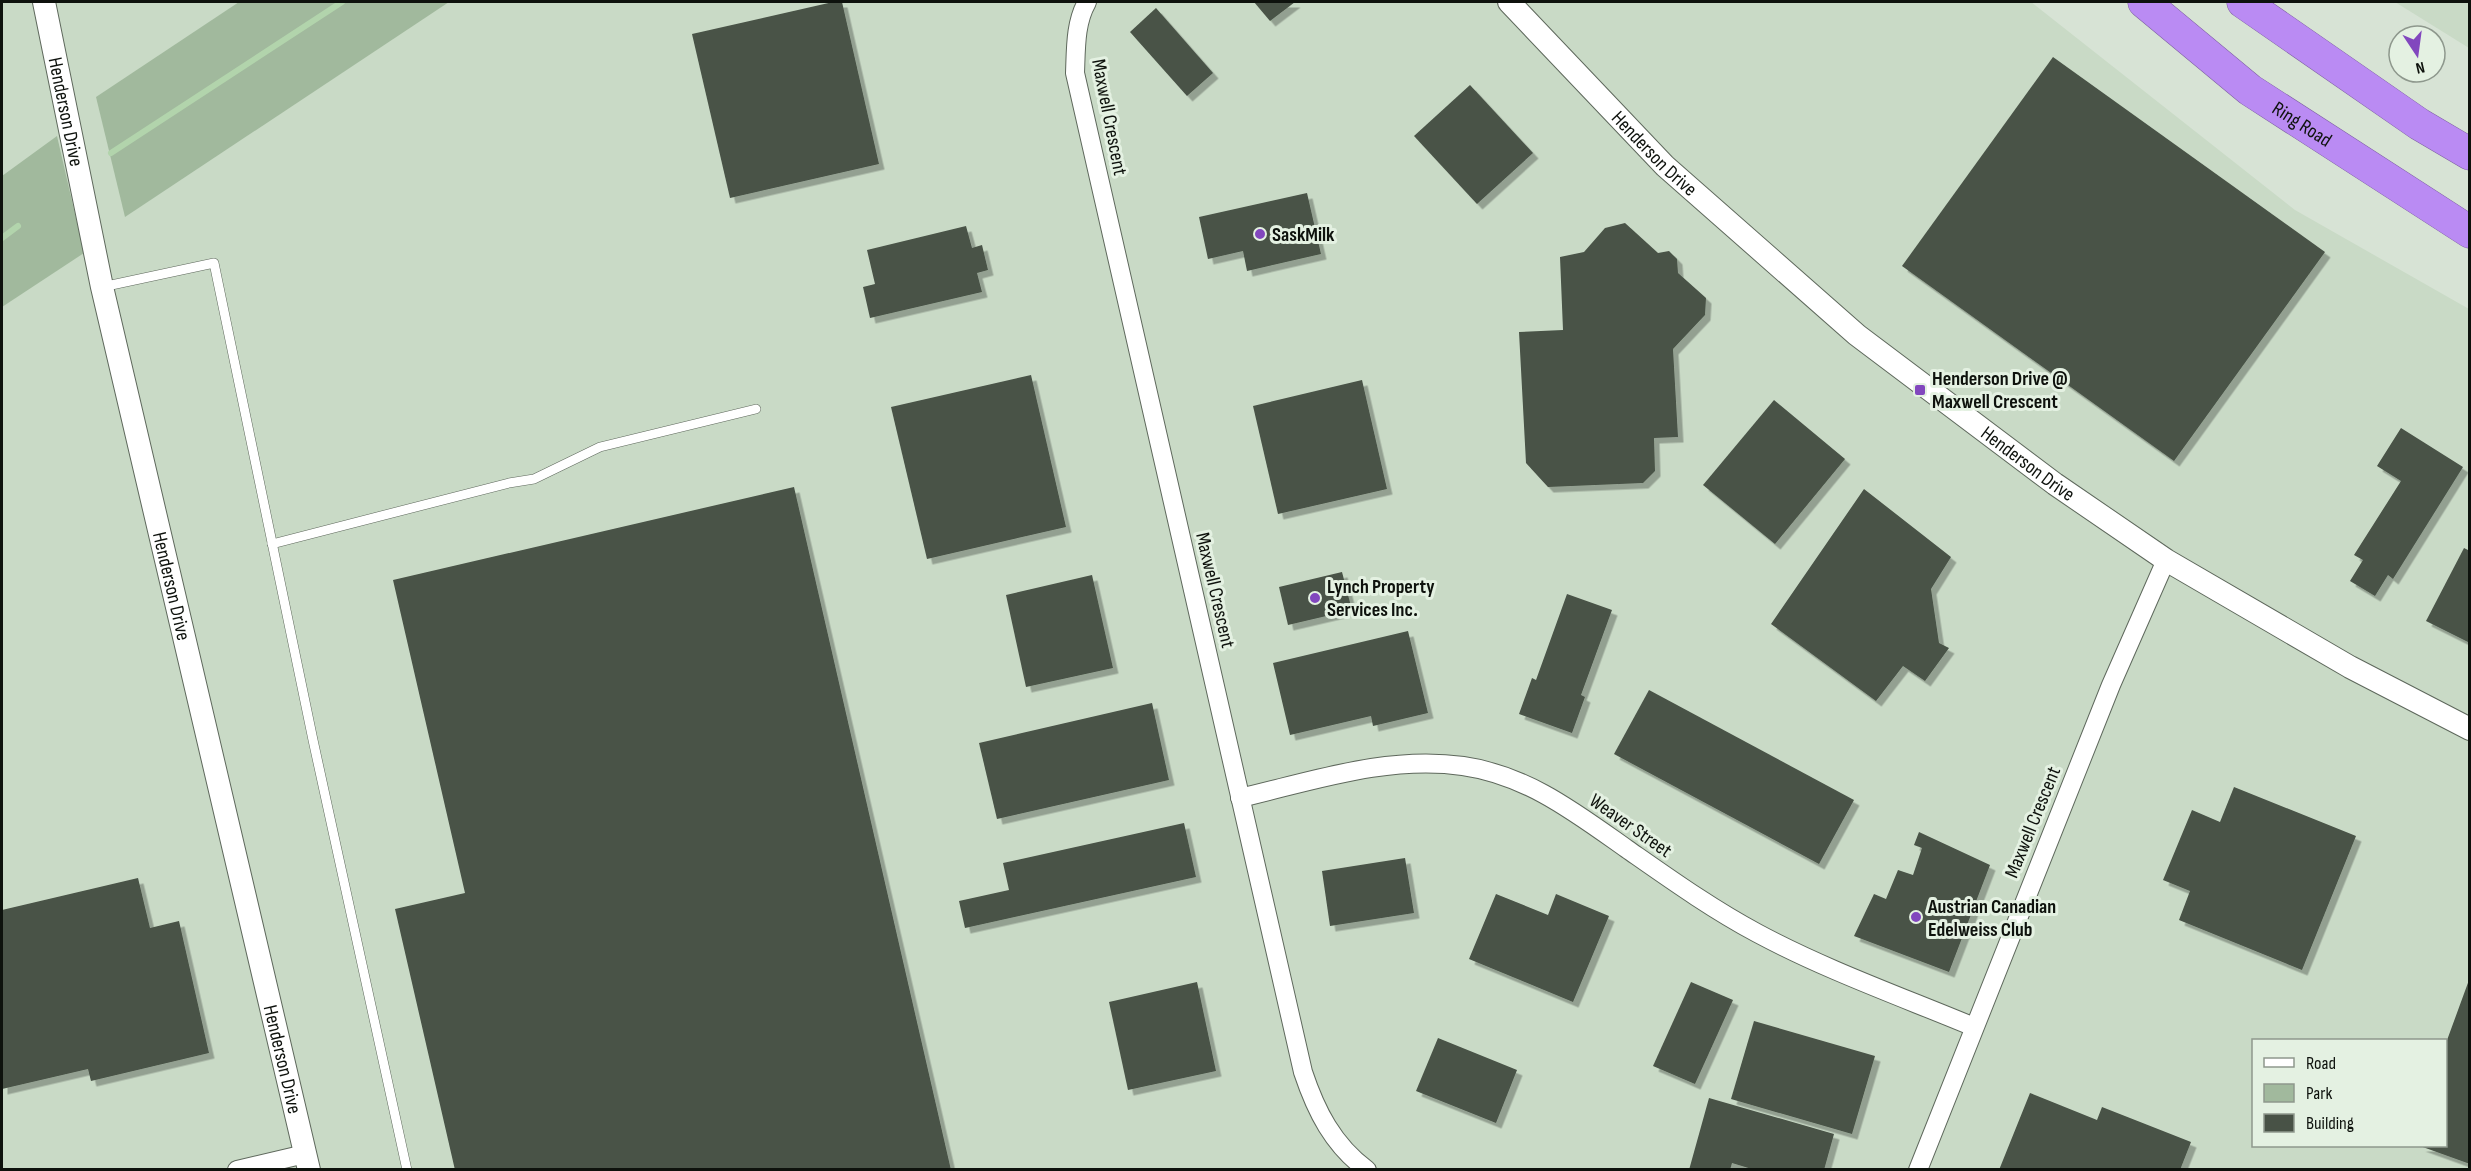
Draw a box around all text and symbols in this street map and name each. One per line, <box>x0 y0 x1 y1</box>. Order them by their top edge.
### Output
north arrow <box>2387 24 2447 84</box>
street label: Henderson Drive <box>43 55 88 169</box>
street label: Maxwell Crescent <box>1086 57 1132 177</box>
text: N <box>2414 57 2426 77</box>
street label: Ring Road <box>2267 97 2336 153</box>
street label: Henderson Drive <box>1606 106 1702 202</box>
place label: SaskMilk <box>1272 223 1335 247</box>
marker: SaskMilk <box>1253 227 1267 241</box>
place label: Henderson Drive @ Maxwell Crescent <box>1932 367 2068 414</box>
marker: Henderson Drive @ Maxwell Crescent <box>1913 383 1927 397</box>
street label: Henderson Drive <box>1976 421 2079 507</box>
street label: Henderson Drive <box>147 530 195 643</box>
street label: Maxwell Crescent <box>1190 530 1240 650</box>
place label: Lynch Property Services Inc. <box>1327 575 1435 622</box>
marker: Lynch Property Services Inc. <box>1308 591 1322 605</box>
street label: Maxwell Crescent <box>2000 763 2066 882</box>
street label: Weaver Street <box>1585 789 1676 863</box>
place label: Austrian Canadian Edelweiss Club <box>1927 895 2056 942</box>
marker: Austrian Canadian Edelweiss Club <box>1909 910 1923 924</box>
street label: Henderson Drive <box>258 1003 306 1116</box>
legend <box>2252 1039 2447 1147</box>
text: Road <box>2306 1053 2336 1074</box>
text: Park <box>2306 1083 2332 1104</box>
text: Building <box>2306 1113 2354 1134</box>

